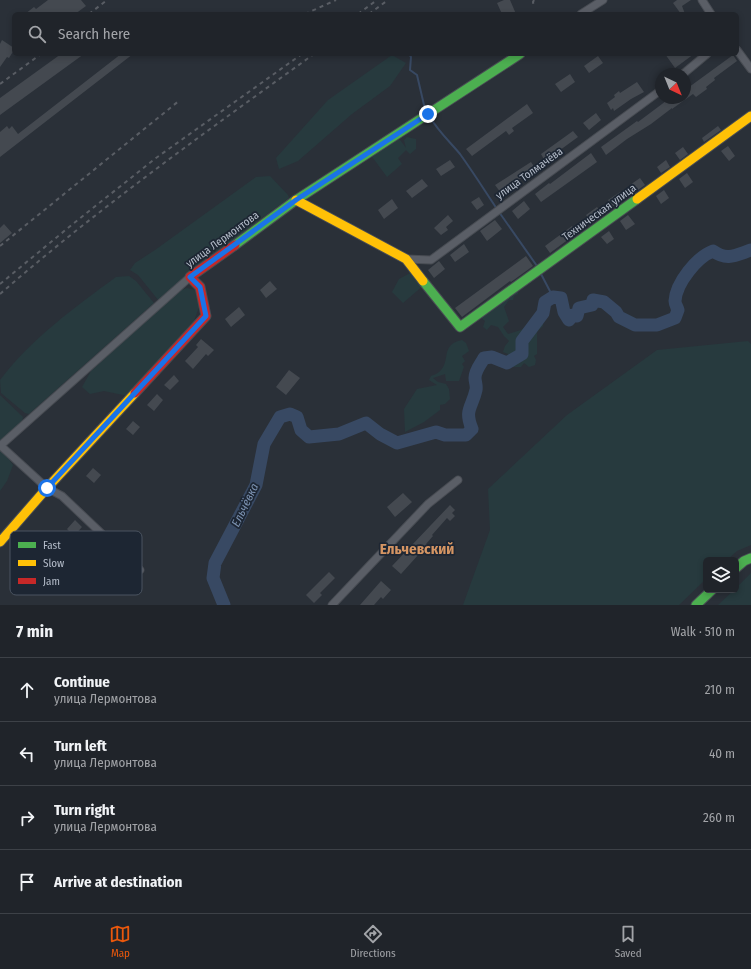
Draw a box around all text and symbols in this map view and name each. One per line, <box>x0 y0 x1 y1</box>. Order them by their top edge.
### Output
search box <box>12 12 739 56</box>
icon: search <box>26 23 48 45</box>
text: Search here <box>58 25 130 43</box>
north arrow <box>655 68 691 104</box>
route end <box>419 105 437 123</box>
street label: улица Толмачёва <box>493 145 565 202</box>
street label: Техническая улица <box>560 181 639 244</box>
street label: улица Лермонтова <box>183 209 261 270</box>
route start <box>38 479 56 497</box>
water label: Ельчёвка <box>229 481 261 529</box>
legend <box>10 531 142 595</box>
text: Fast <box>43 539 61 552</box>
district label: Ельчевский <box>380 540 454 558</box>
text: Slow <box>43 557 64 570</box>
map controls <box>703 557 739 593</box>
button: layers <box>703 557 739 593</box>
text: Jam <box>43 575 60 588</box>
text: 7 min <box>16 621 53 642</box>
text: Walk · 510 m <box>671 624 735 639</box>
text: Continue <box>54 673 110 691</box>
icon: ahead <box>16 679 38 701</box>
text: 210 m <box>705 682 735 697</box>
text: улица Лермонтова <box>54 691 157 706</box>
text: Turn left <box>54 737 107 755</box>
icon: left <box>16 743 38 765</box>
text: 40 m <box>709 746 735 761</box>
text: улица Лермонтова <box>54 755 157 770</box>
text: Turn right <box>54 801 115 819</box>
icon: right <box>16 807 38 829</box>
text: 260 m <box>703 810 735 825</box>
text: улица Лермонтова <box>54 819 157 834</box>
icon: arrive <box>16 871 38 893</box>
text: Arrive at destination <box>54 873 182 891</box>
tab: Map <box>109 923 131 960</box>
tab: Directions <box>350 923 396 960</box>
tab: Saved <box>615 923 642 960</box>

